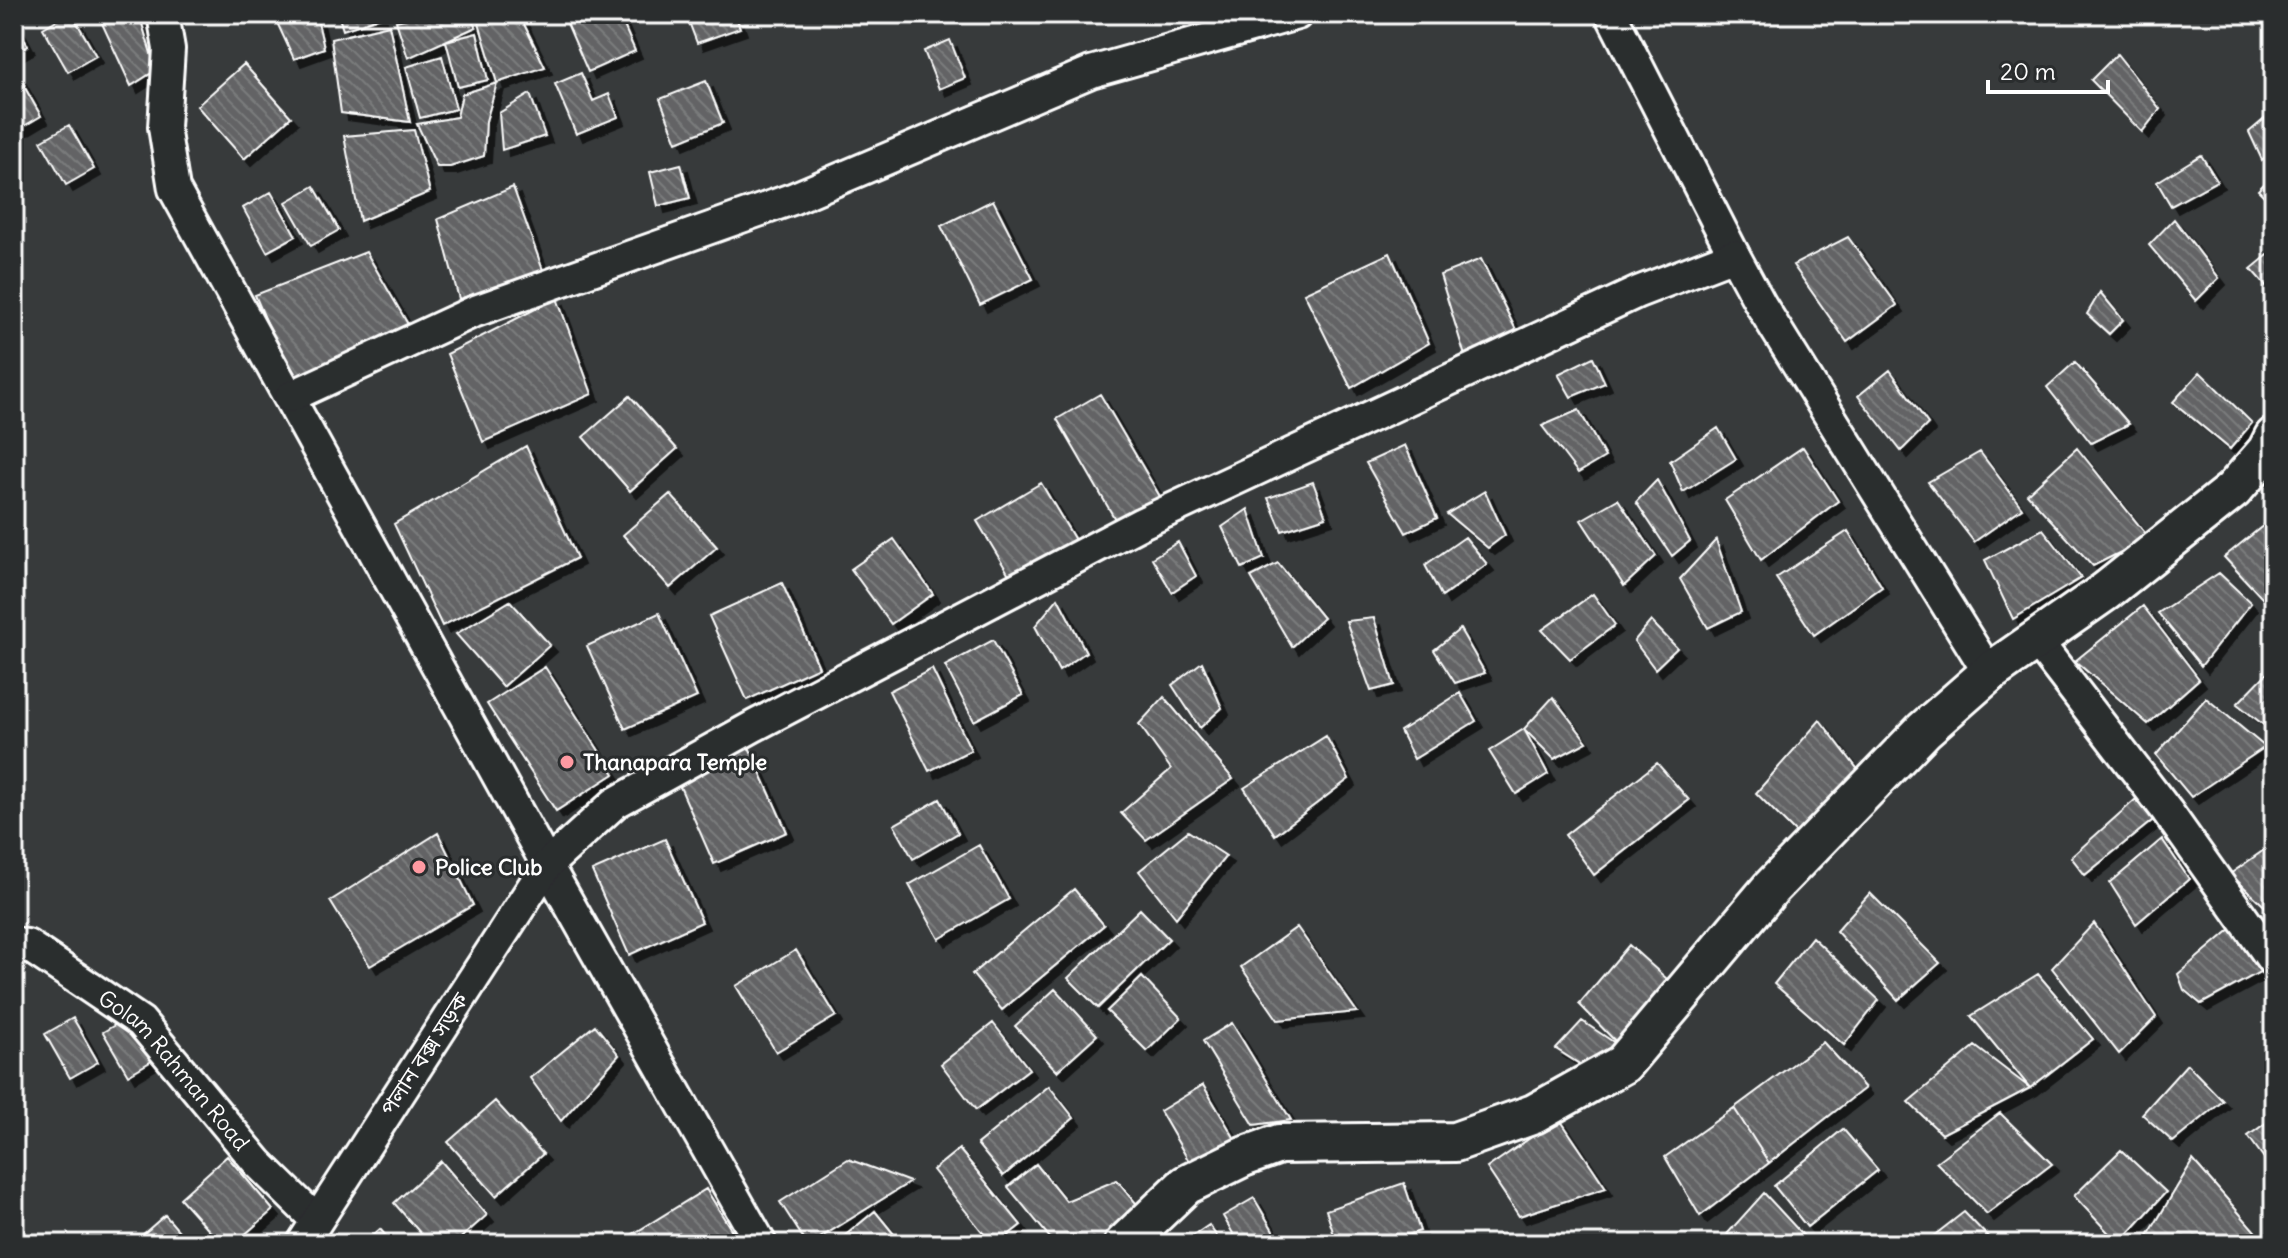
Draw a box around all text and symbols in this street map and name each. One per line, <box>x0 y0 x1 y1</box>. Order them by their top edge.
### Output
scale bar <box>1988 44 2108 94</box>
text: 20 m <box>2000 56 2056 86</box>
place label: Thanapara Temple <box>583 748 767 776</box>
marker: Thanapara Temple <box>558 753 576 771</box>
place label: Police Club <box>435 853 542 881</box>
marker: Police Club <box>410 858 428 876</box>
street label: Golam Rahman Road <box>93 983 256 1156</box>
street label: পলান বক্স সড়ক <box>374 987 474 1121</box>

